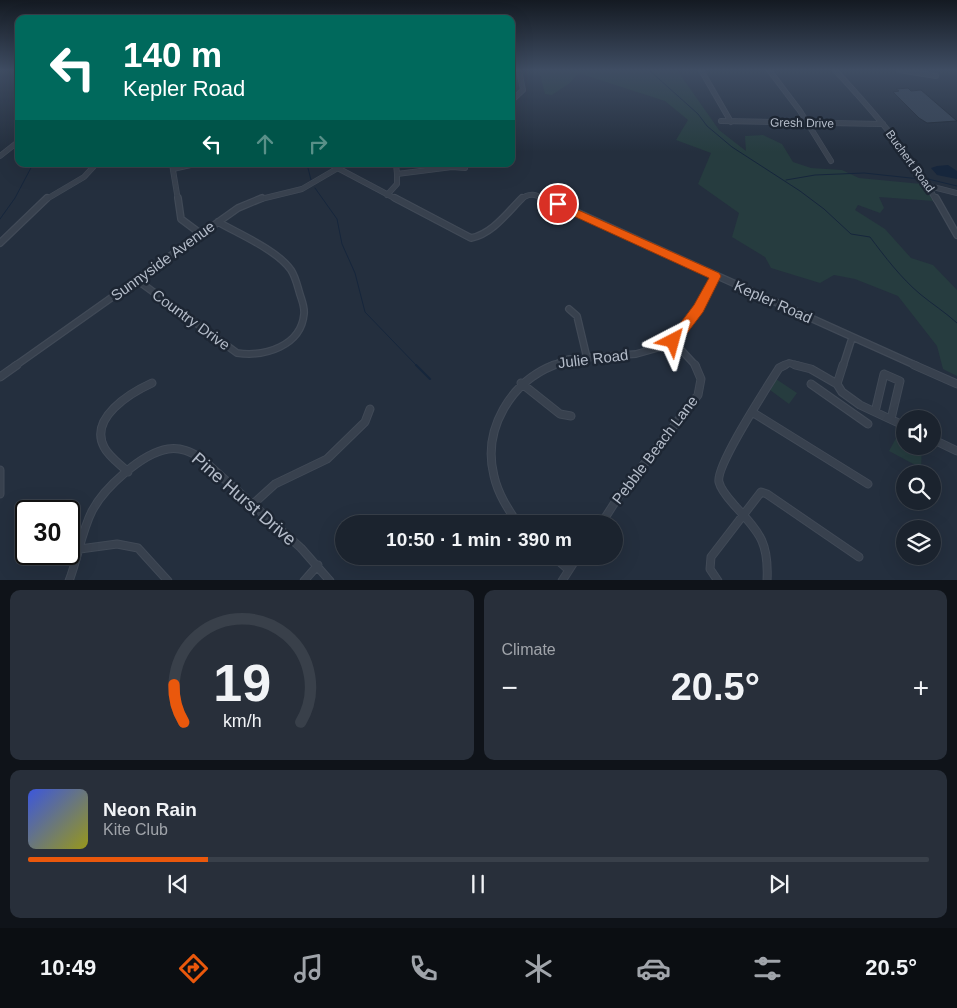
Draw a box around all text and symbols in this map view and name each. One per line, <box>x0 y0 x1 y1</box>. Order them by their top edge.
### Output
icon: left <box>40 35 105 100</box>
text: 140 m <box>123 35 222 74</box>
text: Kepler Road <box>123 76 245 101</box>
street label: Gresh Drive <box>770 115 834 131</box>
street label: Buchert Road <box>883 127 937 195</box>
icon: left <box>198 130 226 158</box>
icon: ahead <box>251 130 279 158</box>
icon: right <box>304 130 332 158</box>
pin <box>537 183 579 225</box>
icon: arrive <box>544 190 572 218</box>
street label: Sunnyside Avenue <box>108 217 218 304</box>
street label: Kepler Road <box>732 277 815 326</box>
street label: Country Drive <box>149 286 233 353</box>
position arrow <box>646 314 698 366</box>
street label: Julie Road <box>557 346 629 371</box>
street label: Pebble Beach Lane <box>608 392 701 507</box>
map controls <box>896 410 941 565</box>
button: sound <box>896 410 941 455</box>
street label: Pine Hurst Drive <box>188 448 300 550</box>
button: search <box>896 465 941 510</box>
speed limit sign: 30 <box>15 500 80 565</box>
button: layers <box>896 520 941 565</box>
text: 10:50 · 1 min · 390 m <box>386 529 572 550</box>
text: Climate <box>502 641 556 658</box>
text: 19 <box>213 654 271 712</box>
text: 20.5° <box>671 666 760 708</box>
text: − <box>502 672 518 703</box>
text: + <box>913 672 929 703</box>
text: km/h <box>222 711 261 731</box>
text: Neon Rain <box>103 799 197 820</box>
text: Kite Club <box>103 821 168 838</box>
icon: previous <box>164 870 192 898</box>
icon: pause <box>464 870 492 898</box>
icon: next <box>765 870 793 898</box>
icon: directions <box>176 951 211 986</box>
icon: music <box>291 951 326 986</box>
icon: phone <box>406 951 441 986</box>
icon: climate <box>521 951 556 986</box>
icon: car <box>636 951 671 986</box>
icon: filters <box>750 951 785 986</box>
text: 10:49 <box>40 955 96 980</box>
text: 20.5° <box>865 955 917 980</box>

